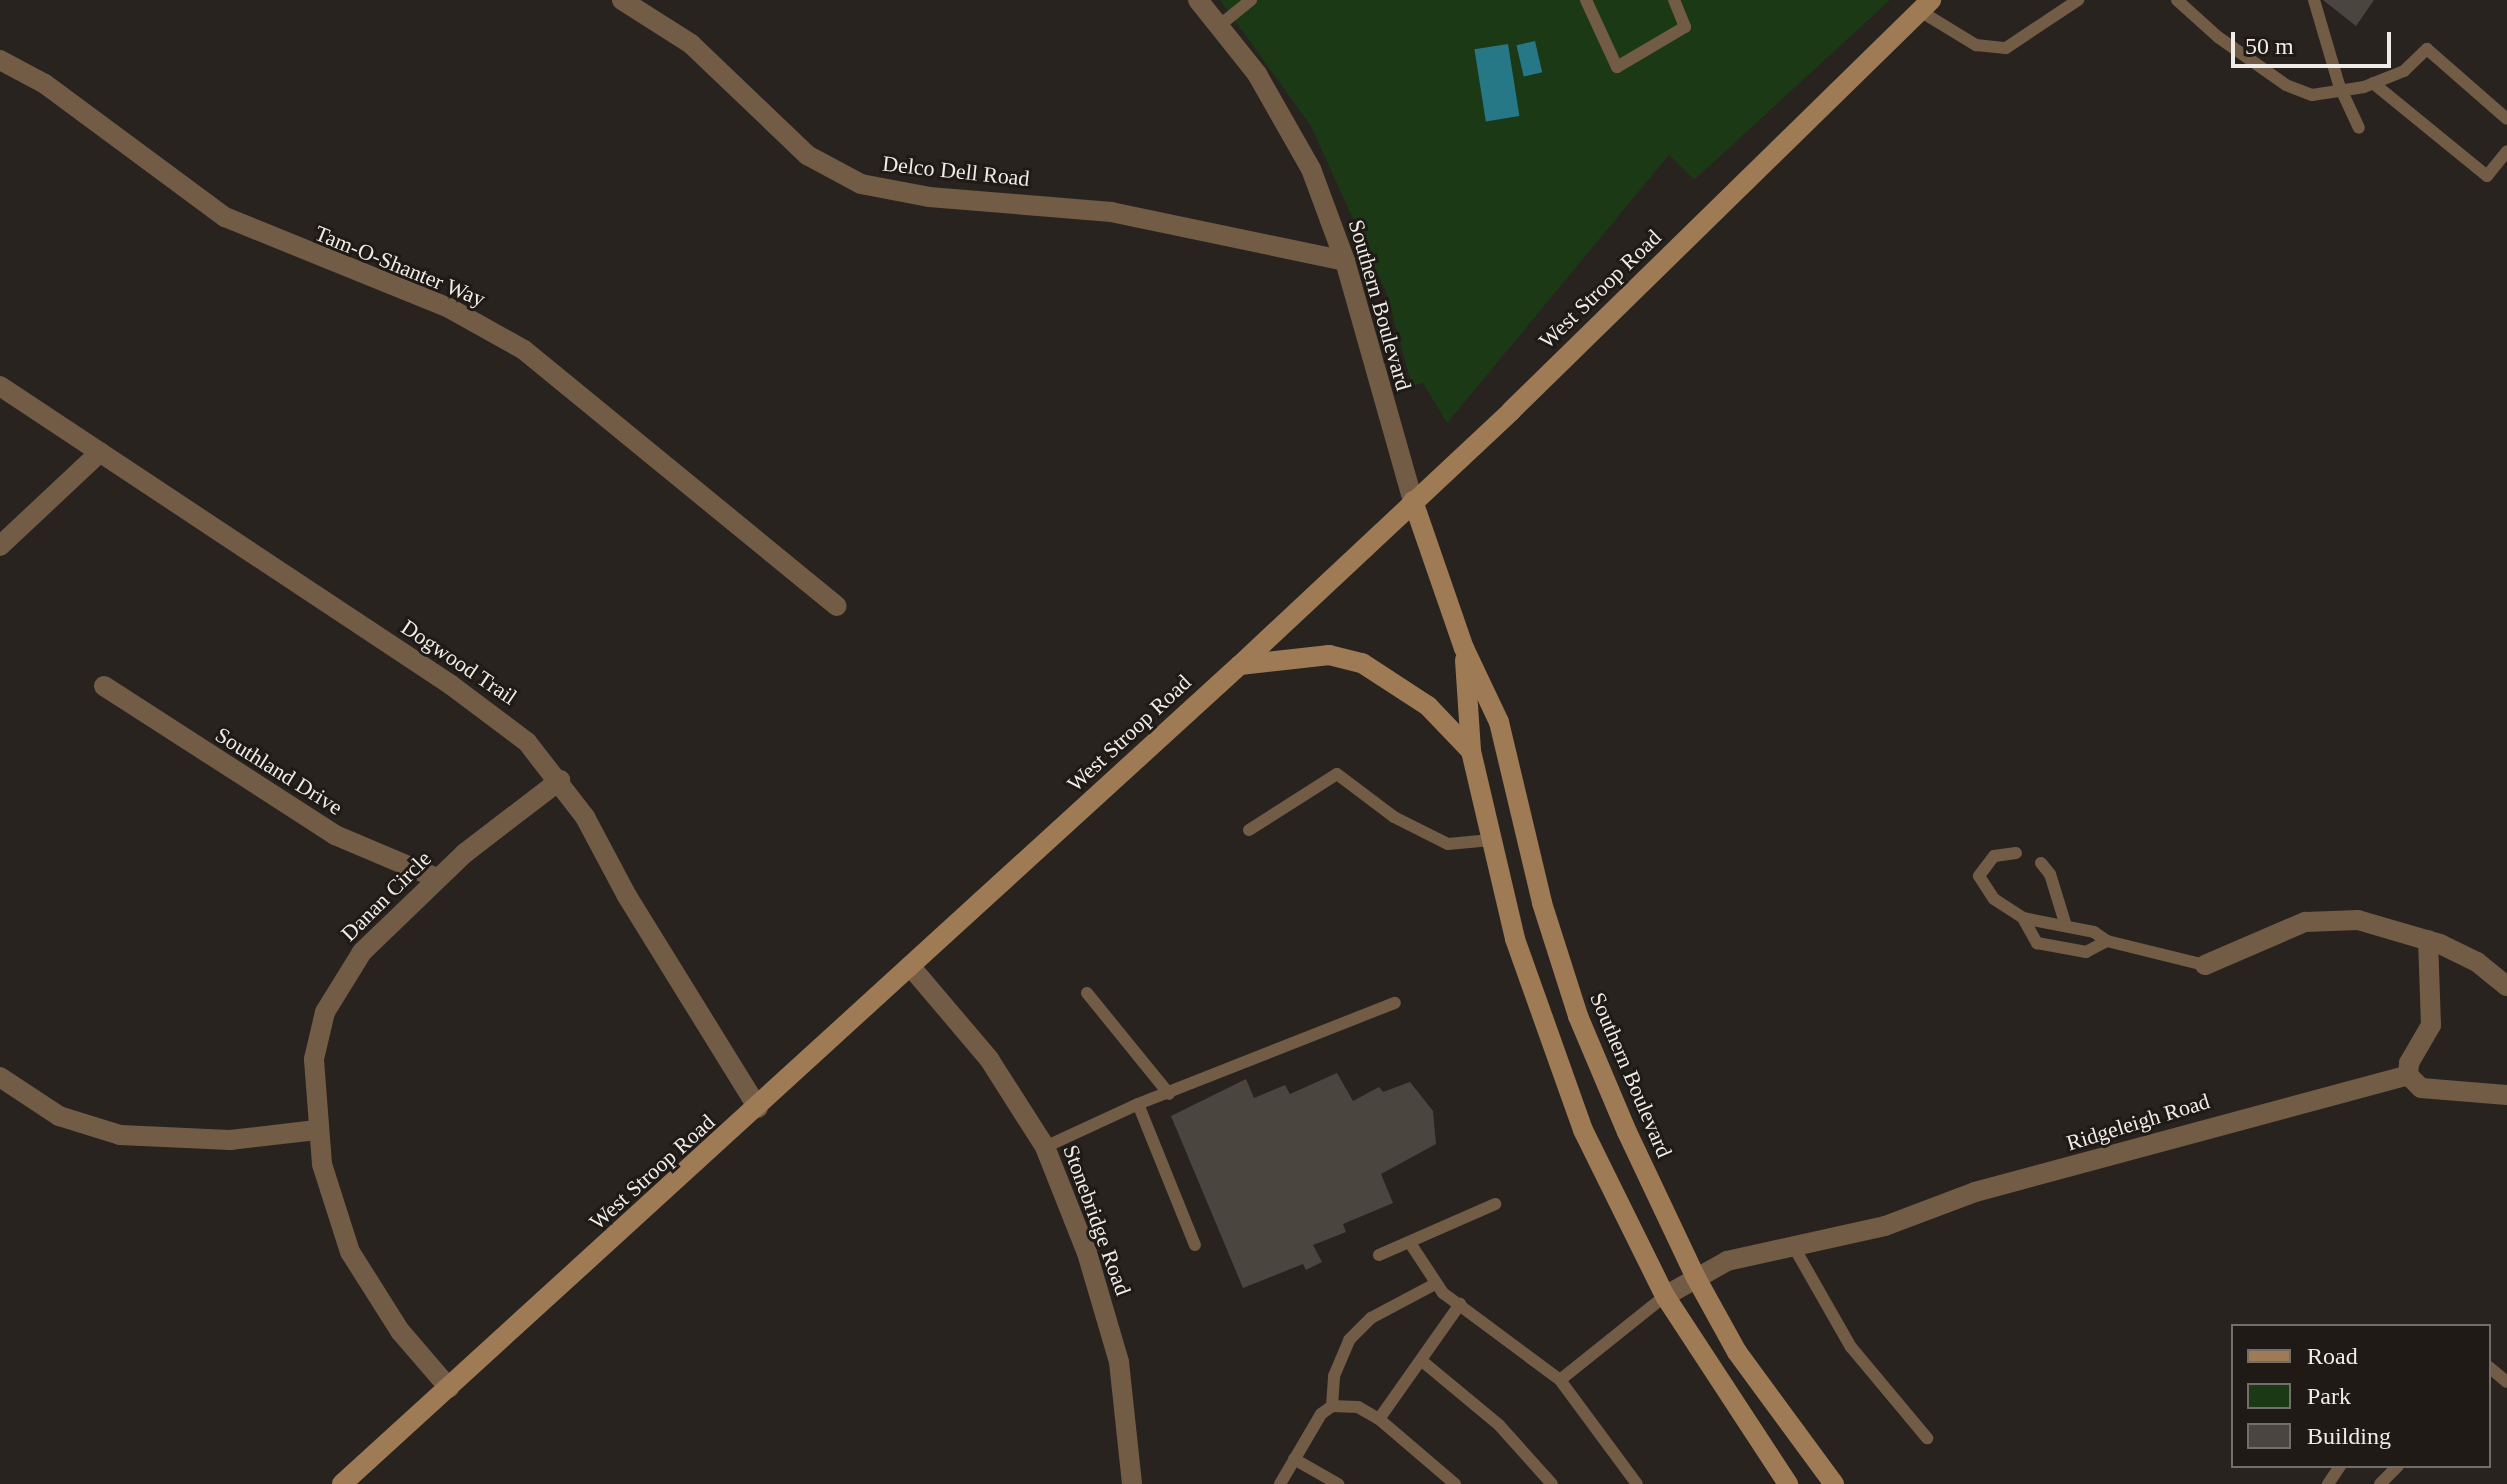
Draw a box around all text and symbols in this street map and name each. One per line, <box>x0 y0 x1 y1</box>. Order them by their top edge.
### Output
scale bar <box>2235 16 2395 66</box>
text: 50 m <box>2245 33 2294 59</box>
street label: Delco Dell Road <box>881 150 1031 192</box>
street label: Southern Boulevard <box>1343 216 1417 394</box>
street label: Tam-O-Shanter Way <box>311 220 489 312</box>
street label: West Stroop Road <box>1533 224 1667 354</box>
street label: Dogwood Trail <box>396 614 522 710</box>
street label: West Stroop Road <box>1062 669 1196 797</box>
street label: Southland Drive <box>211 721 347 821</box>
street label: Danan Circle <box>335 845 437 947</box>
street label: Southern Boulevard <box>1584 989 1678 1161</box>
street label: Ridgeleigh Road <box>2063 1088 2213 1156</box>
street label: West Stroop Road <box>584 1109 720 1235</box>
street label: Stonebridge Road <box>1058 1141 1136 1299</box>
legend <box>2231 1324 2491 1468</box>
text: Road <box>2307 1343 2358 1369</box>
text: Park <box>2307 1383 2351 1409</box>
text: Building <box>2307 1423 2391 1449</box>

